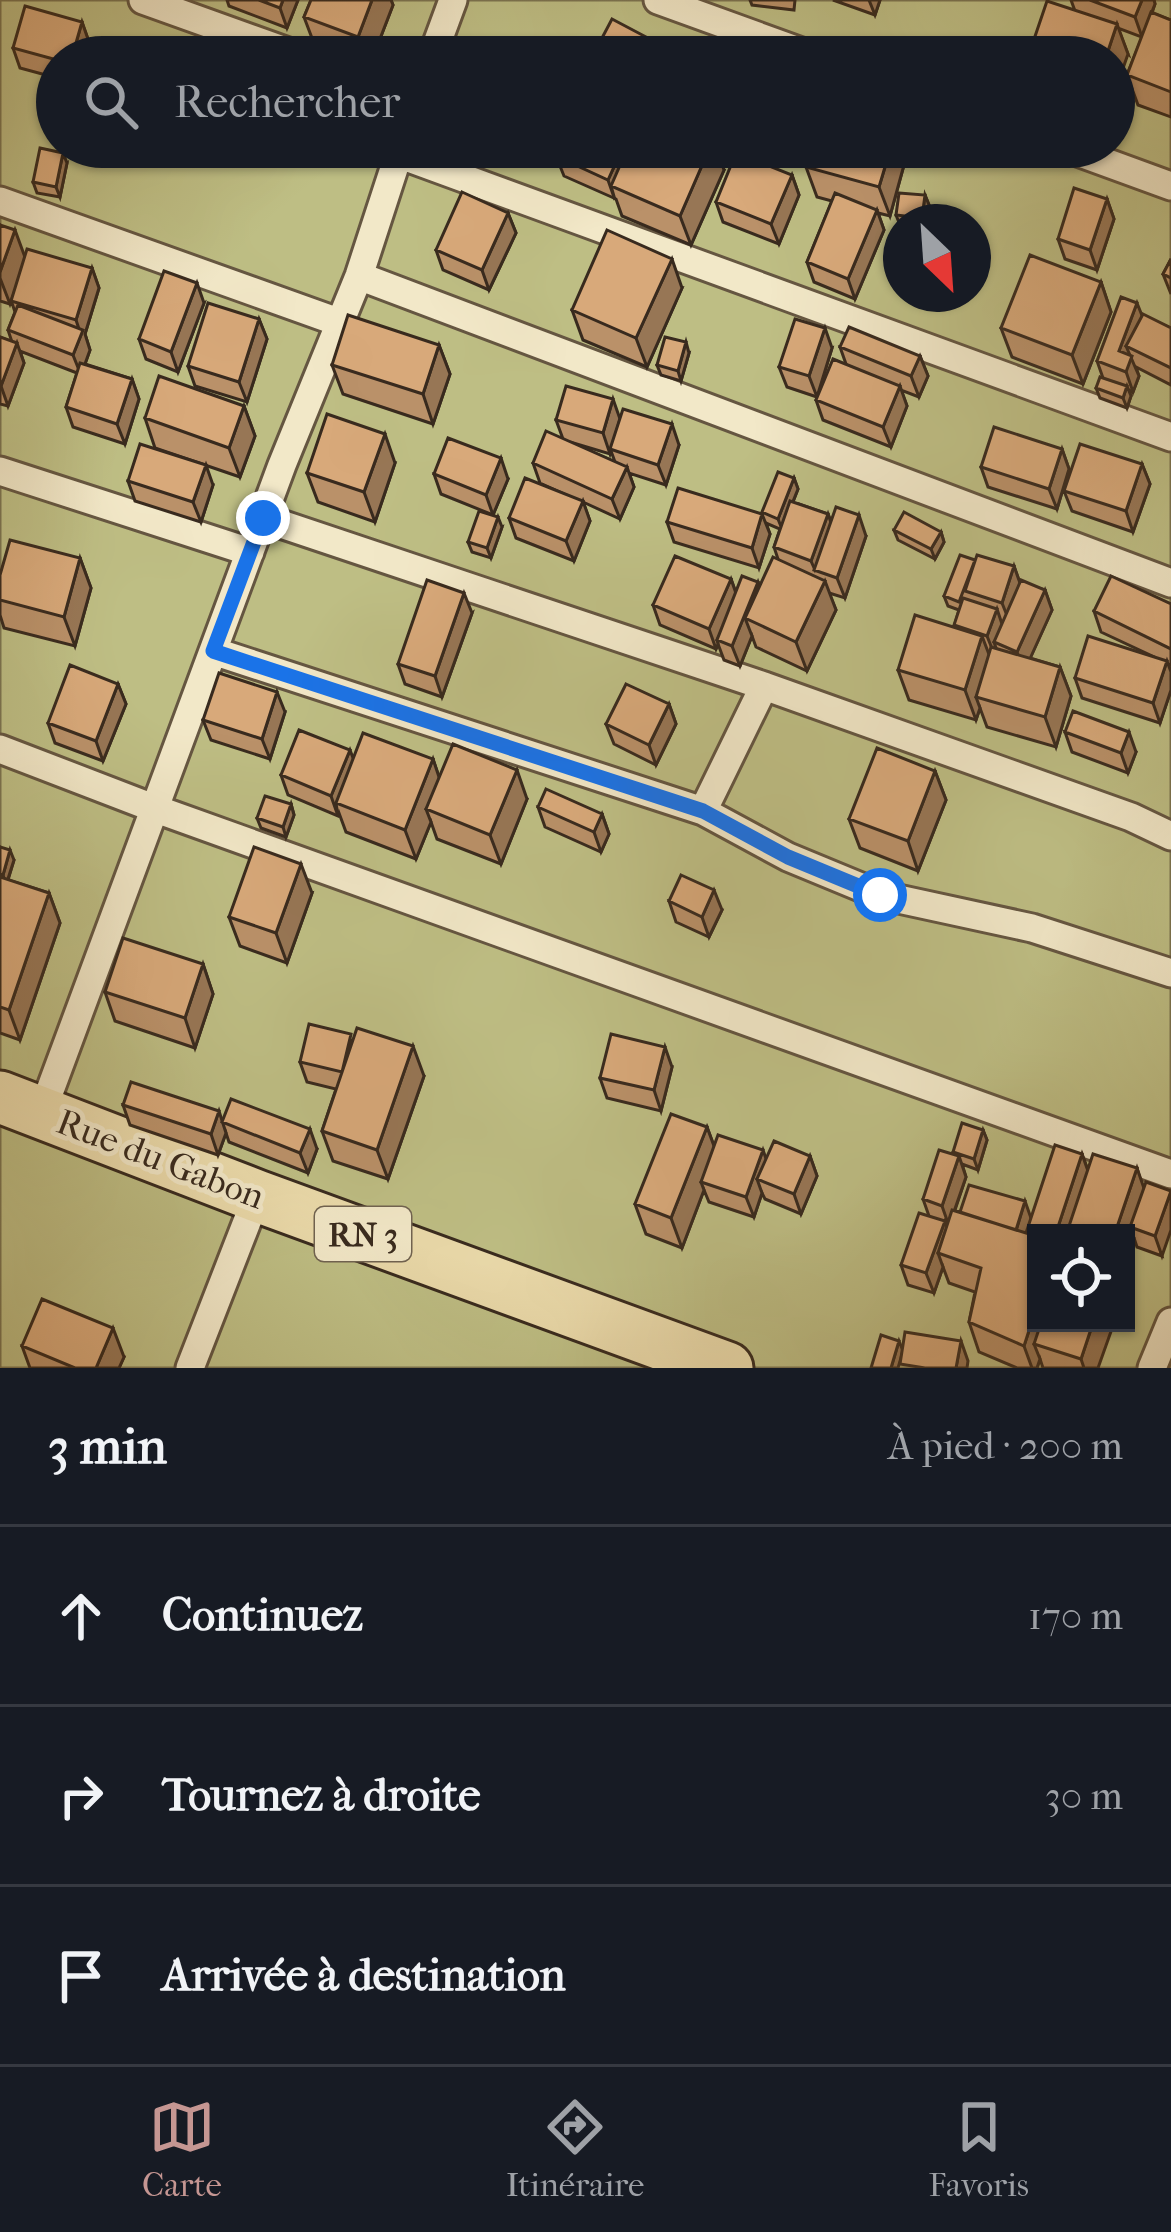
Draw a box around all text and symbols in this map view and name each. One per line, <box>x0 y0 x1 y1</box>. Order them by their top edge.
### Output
search box <box>36 36 1135 168</box>
icon: search <box>78 69 144 135</box>
text: Rechercher <box>174 76 400 129</box>
north arrow <box>883 204 991 312</box>
route end <box>236 491 290 545</box>
route start <box>853 868 907 922</box>
street label: Rue du Gabon <box>51 1100 270 1218</box>
road number: RN 3 <box>315 1207 411 1261</box>
map controls <box>1027 1224 1135 1332</box>
button: locate <box>1027 1224 1135 1332</box>
text: 3 min <box>48 1416 167 1476</box>
text: À pied · 200 m <box>888 1423 1123 1469</box>
icon: ahead <box>48 1583 114 1649</box>
text: Continuez <box>162 1589 363 1642</box>
text: 170 m <box>1028 1593 1123 1639</box>
icon: right <box>48 1763 114 1829</box>
text: Tournez à droite <box>162 1769 481 1822</box>
text: 30 m <box>1045 1773 1123 1819</box>
icon: arrive <box>48 1943 114 2009</box>
text: Arrivée à destination <box>162 1949 566 2002</box>
tab: Carte <box>142 2094 222 2205</box>
tab: Itinéraire <box>506 2094 644 2205</box>
tab: Favoris <box>928 2094 1029 2205</box>

